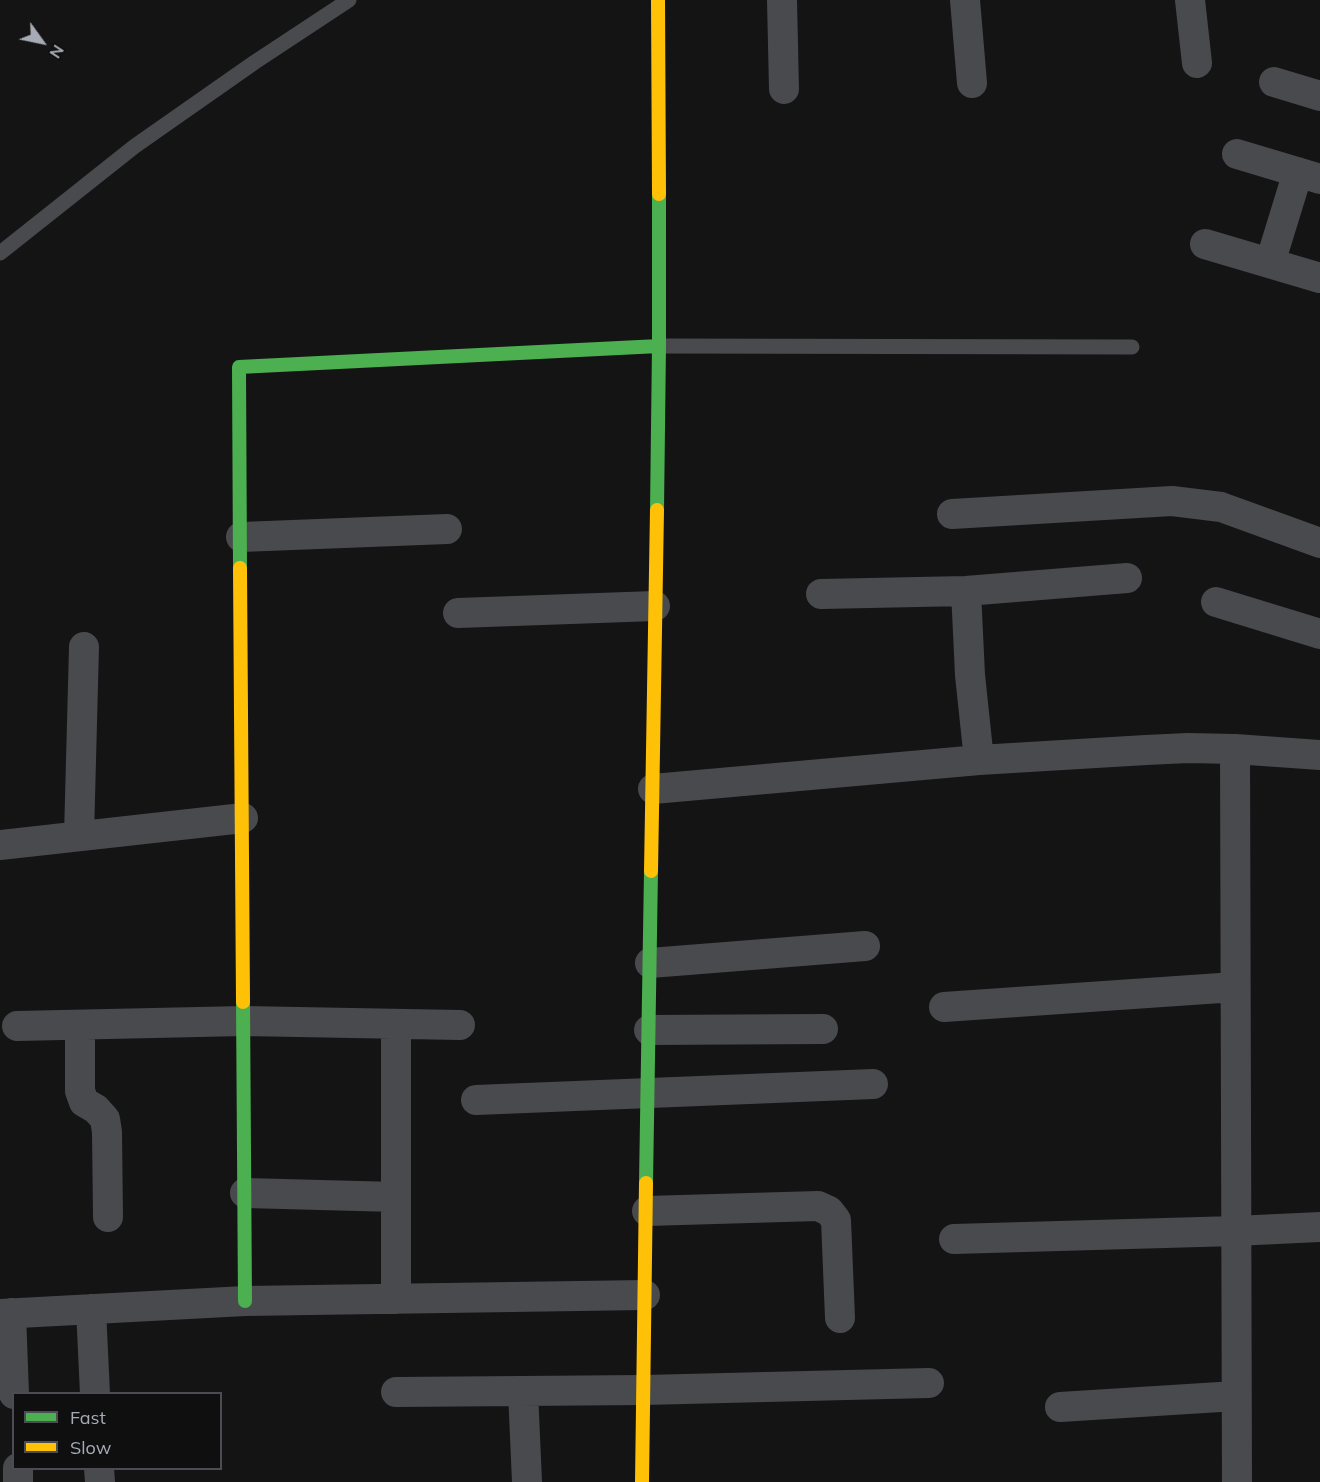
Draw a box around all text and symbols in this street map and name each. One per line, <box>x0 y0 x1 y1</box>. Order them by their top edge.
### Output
north arrow <box>12 12 72 72</box>
text: N <box>45 41 69 62</box>
legend <box>12 1392 222 1470</box>
text: Fast <box>70 1406 106 1429</box>
text: Slow <box>70 1436 111 1459</box>

